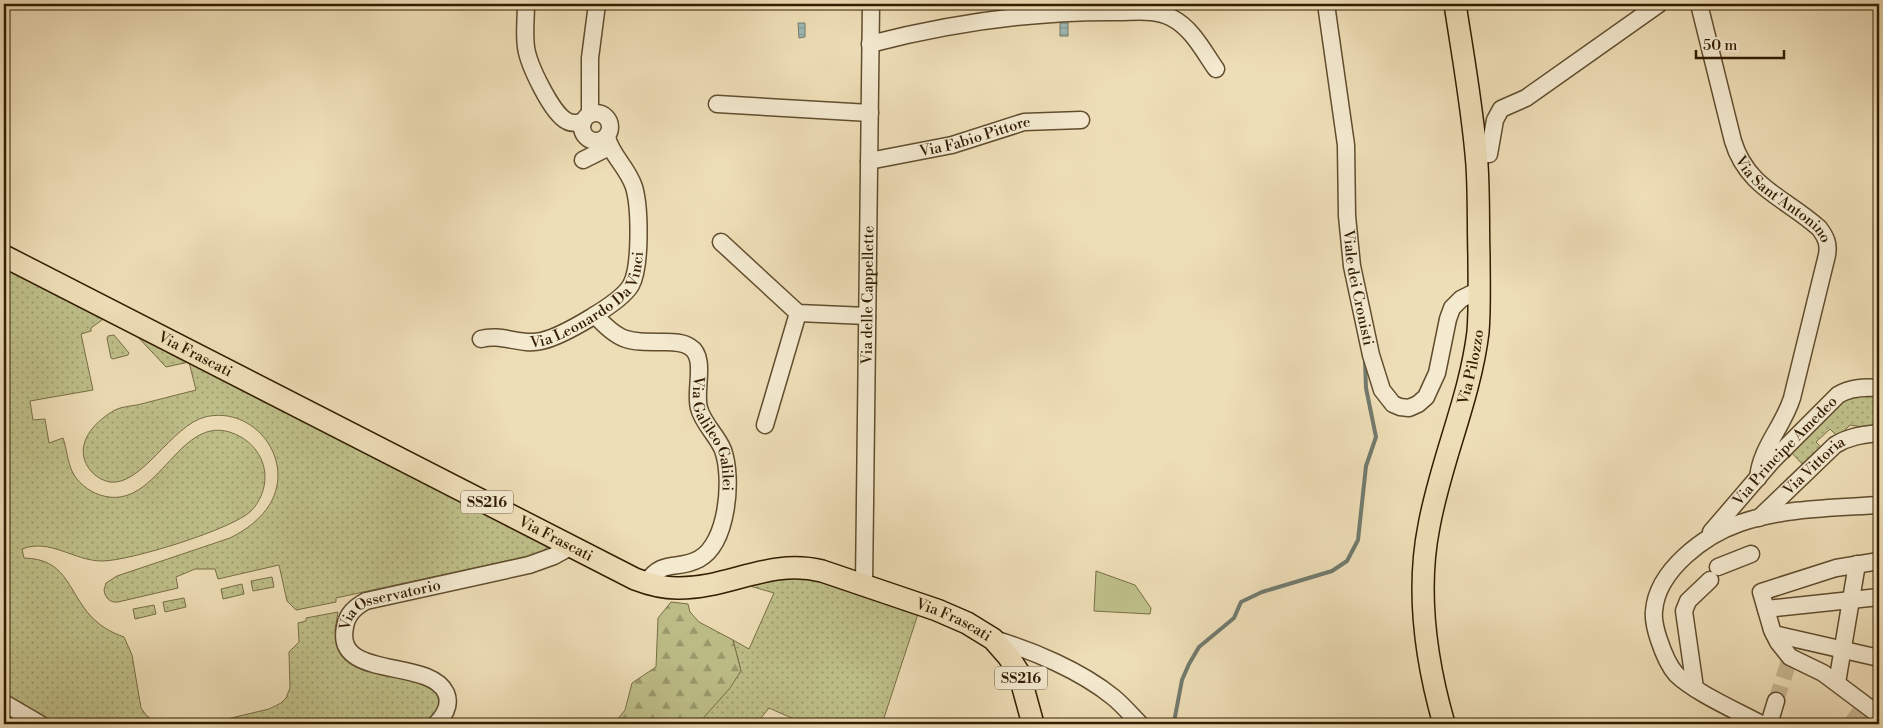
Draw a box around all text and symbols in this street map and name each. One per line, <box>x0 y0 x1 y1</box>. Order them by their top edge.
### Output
scale bar <box>1696 28 1783 60</box>
text: 50 m <box>1703 36 1737 55</box>
street label: Via Fabio Pittore <box>917 113 1031 161</box>
street label: Via Sant'Antonino <box>1730 152 1835 246</box>
street label: Via delle Cappellette <box>858 226 878 365</box>
street label: Viale dei Cronisti <box>1338 228 1378 347</box>
street label: Via Leonardo Da Vinci <box>528 251 648 352</box>
street label: Via Frascati <box>154 327 236 381</box>
street label: Via Pilozzo <box>1453 328 1488 408</box>
street label: Via Galileo Galilei <box>688 375 737 492</box>
street label: Via Principe Amedeo <box>1728 392 1842 510</box>
street label: Via Vittoria <box>1779 432 1849 500</box>
road number: SS216 <box>461 491 513 514</box>
street label: Via Frascati <box>514 512 596 566</box>
street label: Via Osservatorio <box>335 576 443 633</box>
street label: Via Frascati <box>913 594 995 646</box>
road number: SS216 <box>995 666 1047 690</box>

